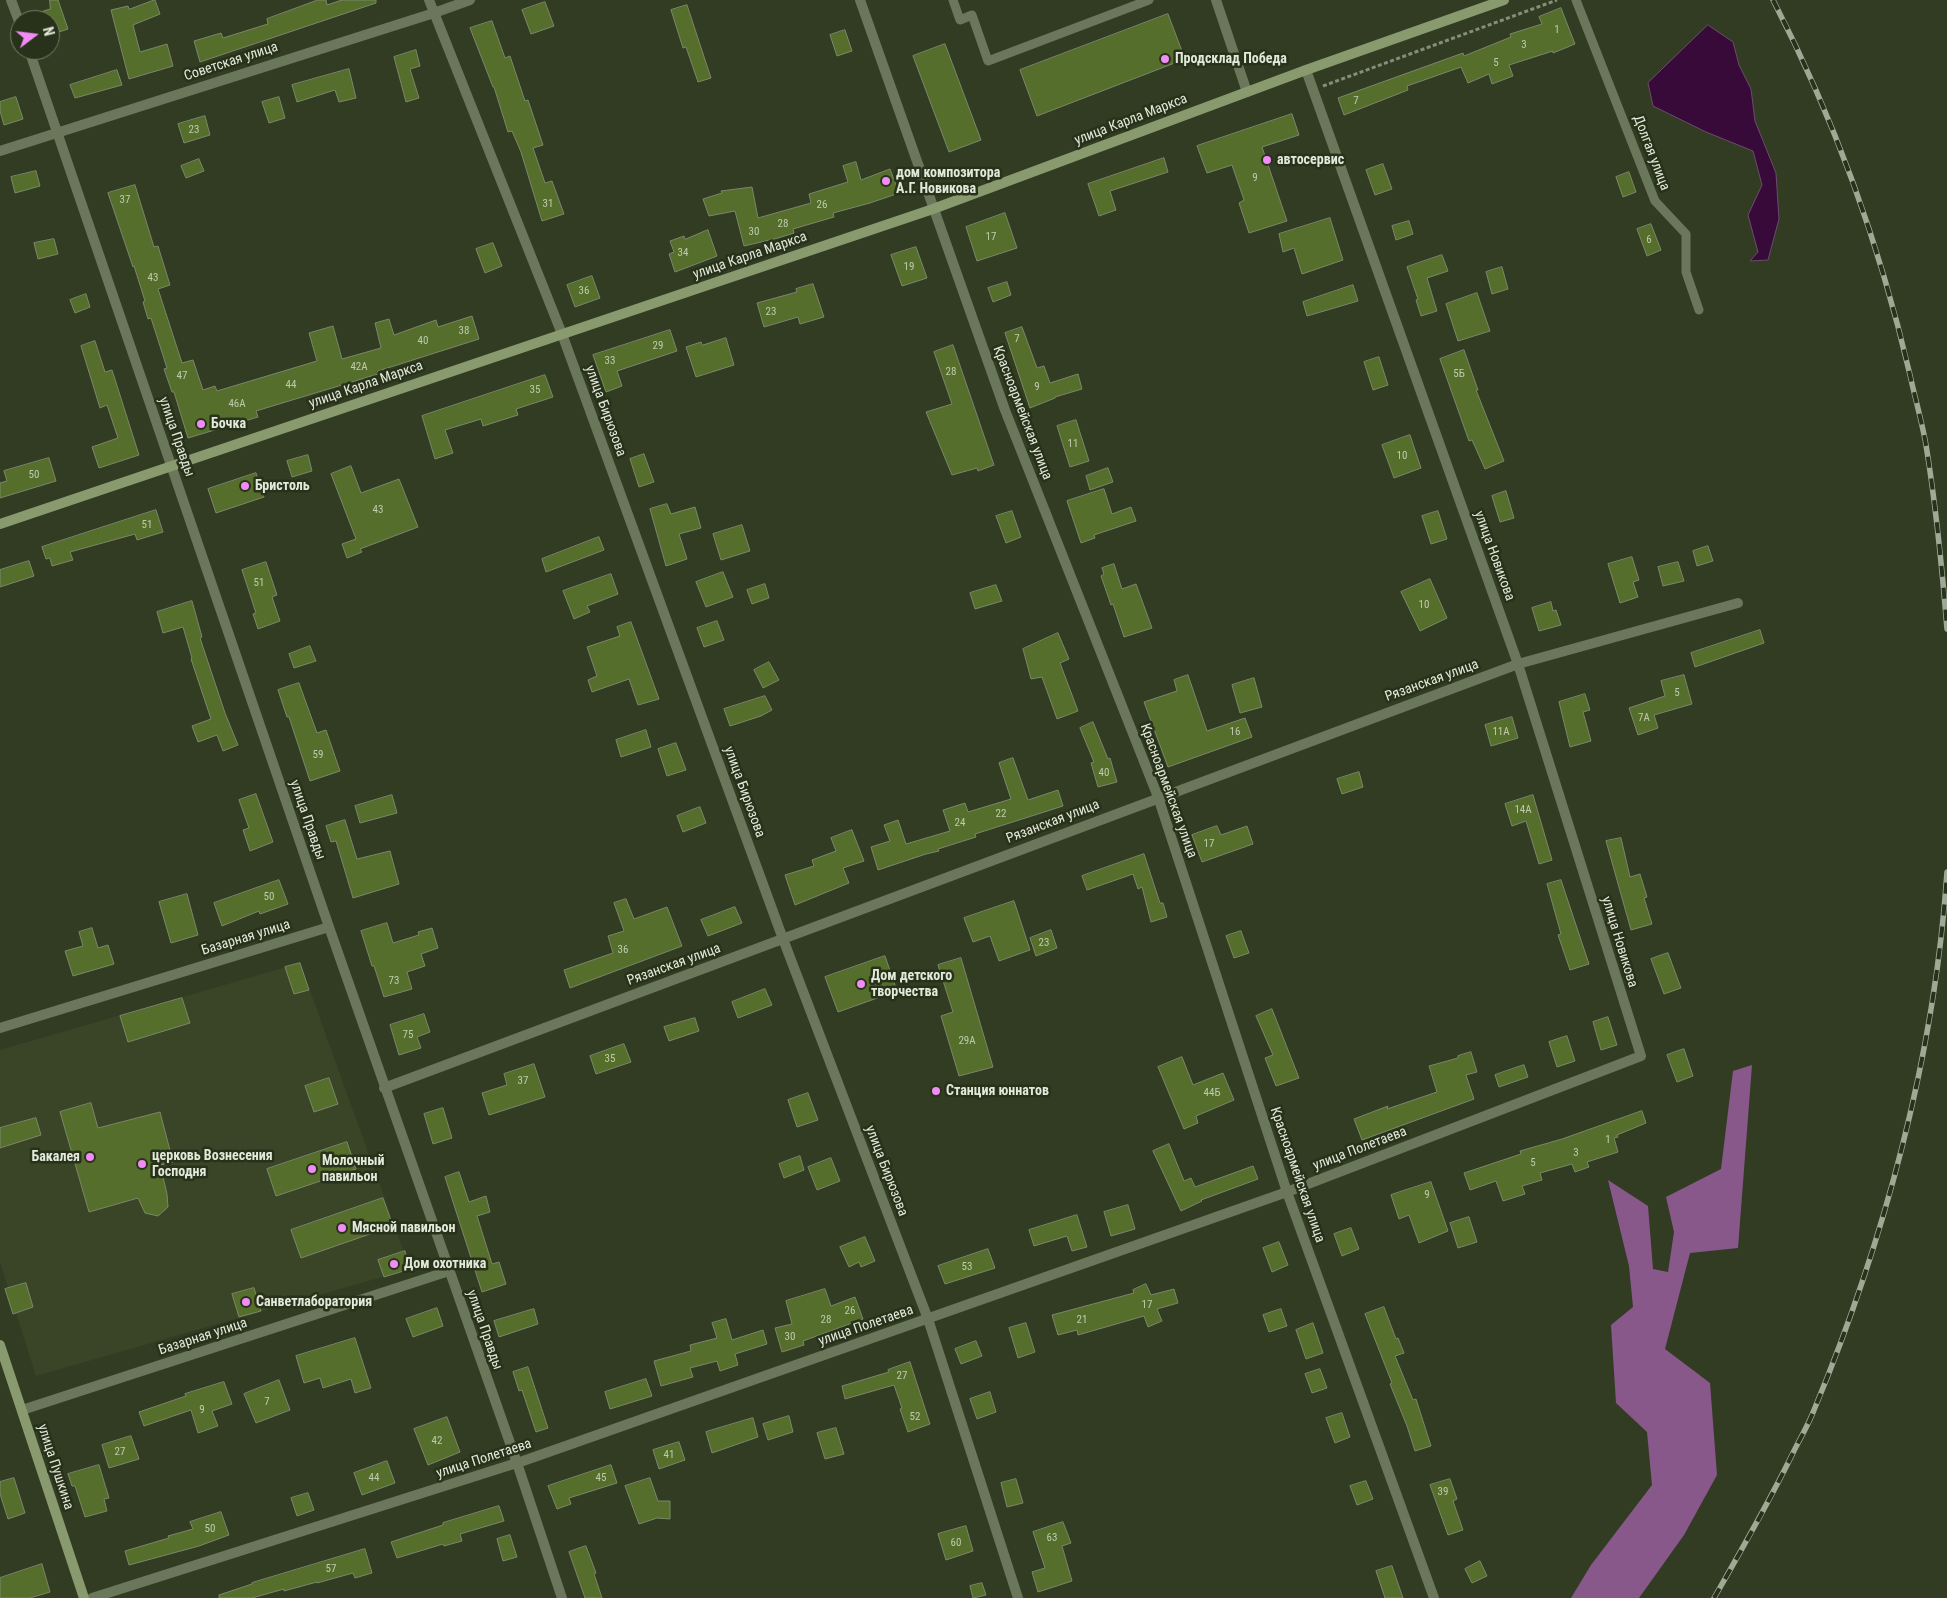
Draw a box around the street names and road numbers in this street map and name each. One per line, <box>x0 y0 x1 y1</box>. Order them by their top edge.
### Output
street label: Советская улица <box>182 39 280 85</box>
street label: улица Карла Маркса <box>1072 91 1190 149</box>
street label: Долгая улица <box>1629 113 1673 193</box>
street label: улица Карла Маркса <box>691 229 809 283</box>
street label: Красноармейская улица <box>989 344 1055 482</box>
street label: улица Карла Маркса <box>307 358 425 412</box>
street label: улица Бирюзова <box>581 363 629 459</box>
street label: улица Правды <box>154 395 198 479</box>
street label: улица Новикова <box>1470 509 1518 603</box>
street label: Рязанская улица <box>1383 656 1481 706</box>
street label: Красноармейская улица <box>1136 721 1200 861</box>
street label: улица Бирюзова <box>720 744 768 840</box>
street label: улица Правды <box>285 778 329 862</box>
street label: Рязанская улица <box>1004 797 1102 847</box>
street label: улица Новикова <box>1597 894 1641 990</box>
street label: Базарная улица <box>200 917 292 959</box>
street label: Рязанская улица <box>625 940 723 990</box>
street label: Красноармейская улица <box>1266 1105 1328 1245</box>
street label: улица Бирюзова <box>861 1123 911 1219</box>
street label: улица Полетаева <box>1311 1123 1409 1175</box>
street label: улица Правды <box>462 1288 506 1372</box>
street label: улица Полетаева <box>816 1302 916 1350</box>
street label: Базарная улица <box>157 1315 249 1359</box>
street label: улица Пушкина <box>33 1422 77 1512</box>
street label: улица Полетаева <box>434 1436 534 1482</box>

